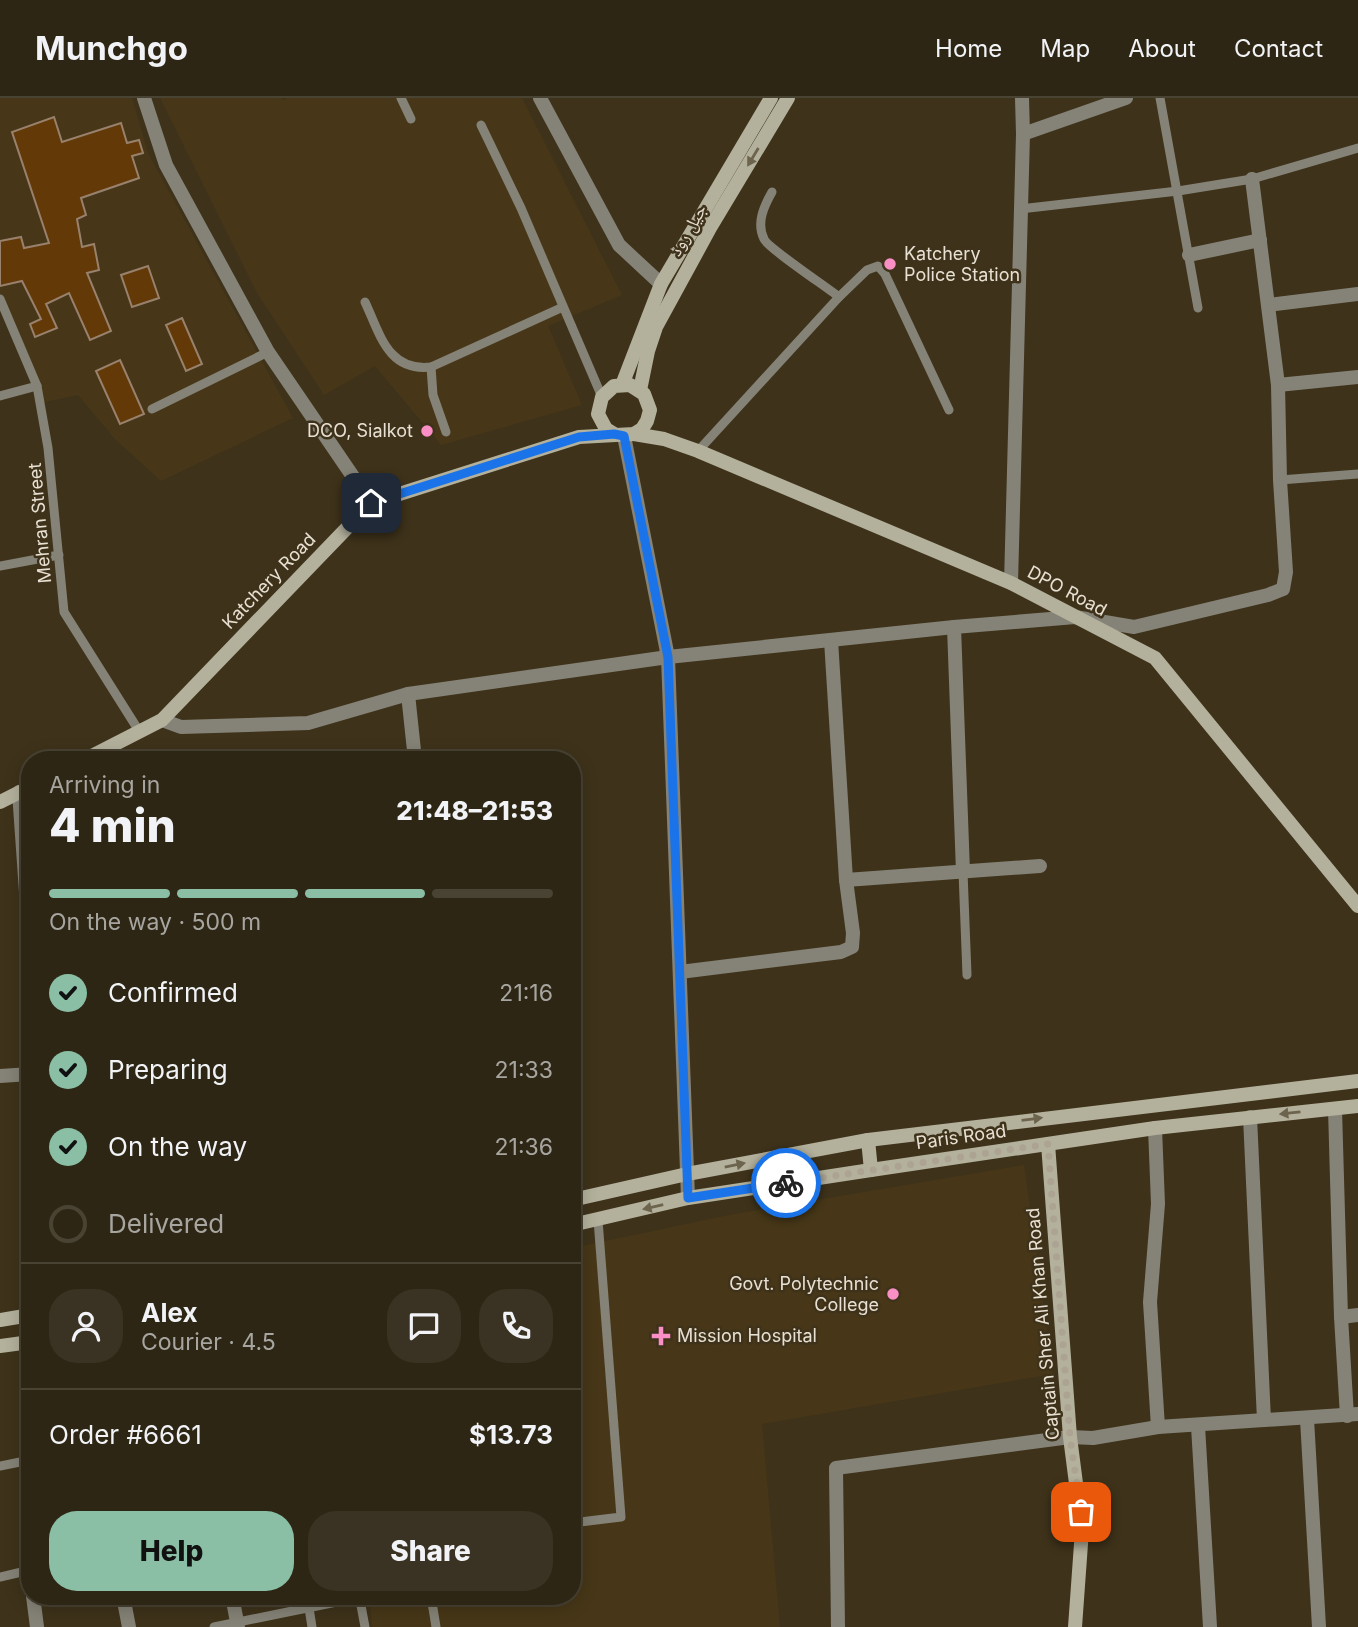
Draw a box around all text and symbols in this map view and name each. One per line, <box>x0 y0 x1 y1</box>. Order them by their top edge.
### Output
text: Munchgo <box>35 28 188 68</box>
text: Home <box>935 34 1002 63</box>
text: Map <box>1040 34 1090 63</box>
text: About <box>1128 34 1196 63</box>
text: Contact <box>1234 34 1323 63</box>
one-way arrow <box>747 147 760 166</box>
street label: جیل روڈ <box>664 200 712 260</box>
place label: Katchery Police Station <box>904 243 1020 285</box>
marker: Katchery Police Station <box>882 256 898 272</box>
place label: DCO, Sialkot <box>307 420 413 441</box>
marker: DCO, Sialkot <box>419 423 435 439</box>
street label: Mehran Street <box>24 462 55 584</box>
pin <box>341 473 401 533</box>
icon: home <box>352 484 390 522</box>
street label: Katchery Road <box>218 528 320 633</box>
street label: DPO Road <box>1024 561 1110 620</box>
text: Arriving in <box>49 771 160 799</box>
text: 21:48–21:53 <box>396 795 553 826</box>
text: 4 min <box>49 797 176 853</box>
text: On the way · 500 m <box>49 908 261 936</box>
icon: check <box>49 974 87 1012</box>
text: Confirmed <box>108 977 238 1008</box>
text: 21:16 <box>499 979 553 1007</box>
icon: check <box>49 1051 87 1089</box>
text: Preparing <box>108 1054 228 1085</box>
text: 21:33 <box>495 1056 553 1084</box>
one-way arrow <box>1279 1108 1301 1119</box>
one-way arrow <box>1021 1114 1043 1125</box>
street label: Paris Road <box>914 1120 1007 1153</box>
icon: check <box>49 1128 87 1166</box>
text: On the way <box>108 1131 247 1162</box>
text: 21:36 <box>495 1133 553 1161</box>
courier <box>751 1148 821 1218</box>
one-way arrow <box>724 1160 746 1171</box>
icon: bike <box>767 1164 805 1202</box>
one-way arrow <box>642 1202 664 1213</box>
street label: Captain Sher Ali Khan Road <box>1022 1207 1063 1441</box>
text: Delivered <box>108 1208 224 1239</box>
place label: Govt. Polytechnic College <box>729 1273 879 1315</box>
marker: Govt. Polytechnic College <box>885 1286 901 1302</box>
button: person <box>49 1289 123 1363</box>
button: chat <box>387 1289 461 1363</box>
button: phone <box>479 1289 553 1363</box>
text: Alex <box>141 1297 198 1328</box>
place label: Mission Hospital <box>677 1325 817 1346</box>
marker: Mission Hospital <box>651 1326 671 1346</box>
text: Courier · 4.5 <box>141 1328 276 1356</box>
text: Order #6661 <box>49 1419 202 1450</box>
text: $13.73 <box>469 1419 553 1450</box>
pin <box>1051 1482 1111 1542</box>
icon: bag <box>1062 1493 1100 1531</box>
button: Help <box>49 1511 294 1591</box>
button: Share <box>308 1511 553 1591</box>

